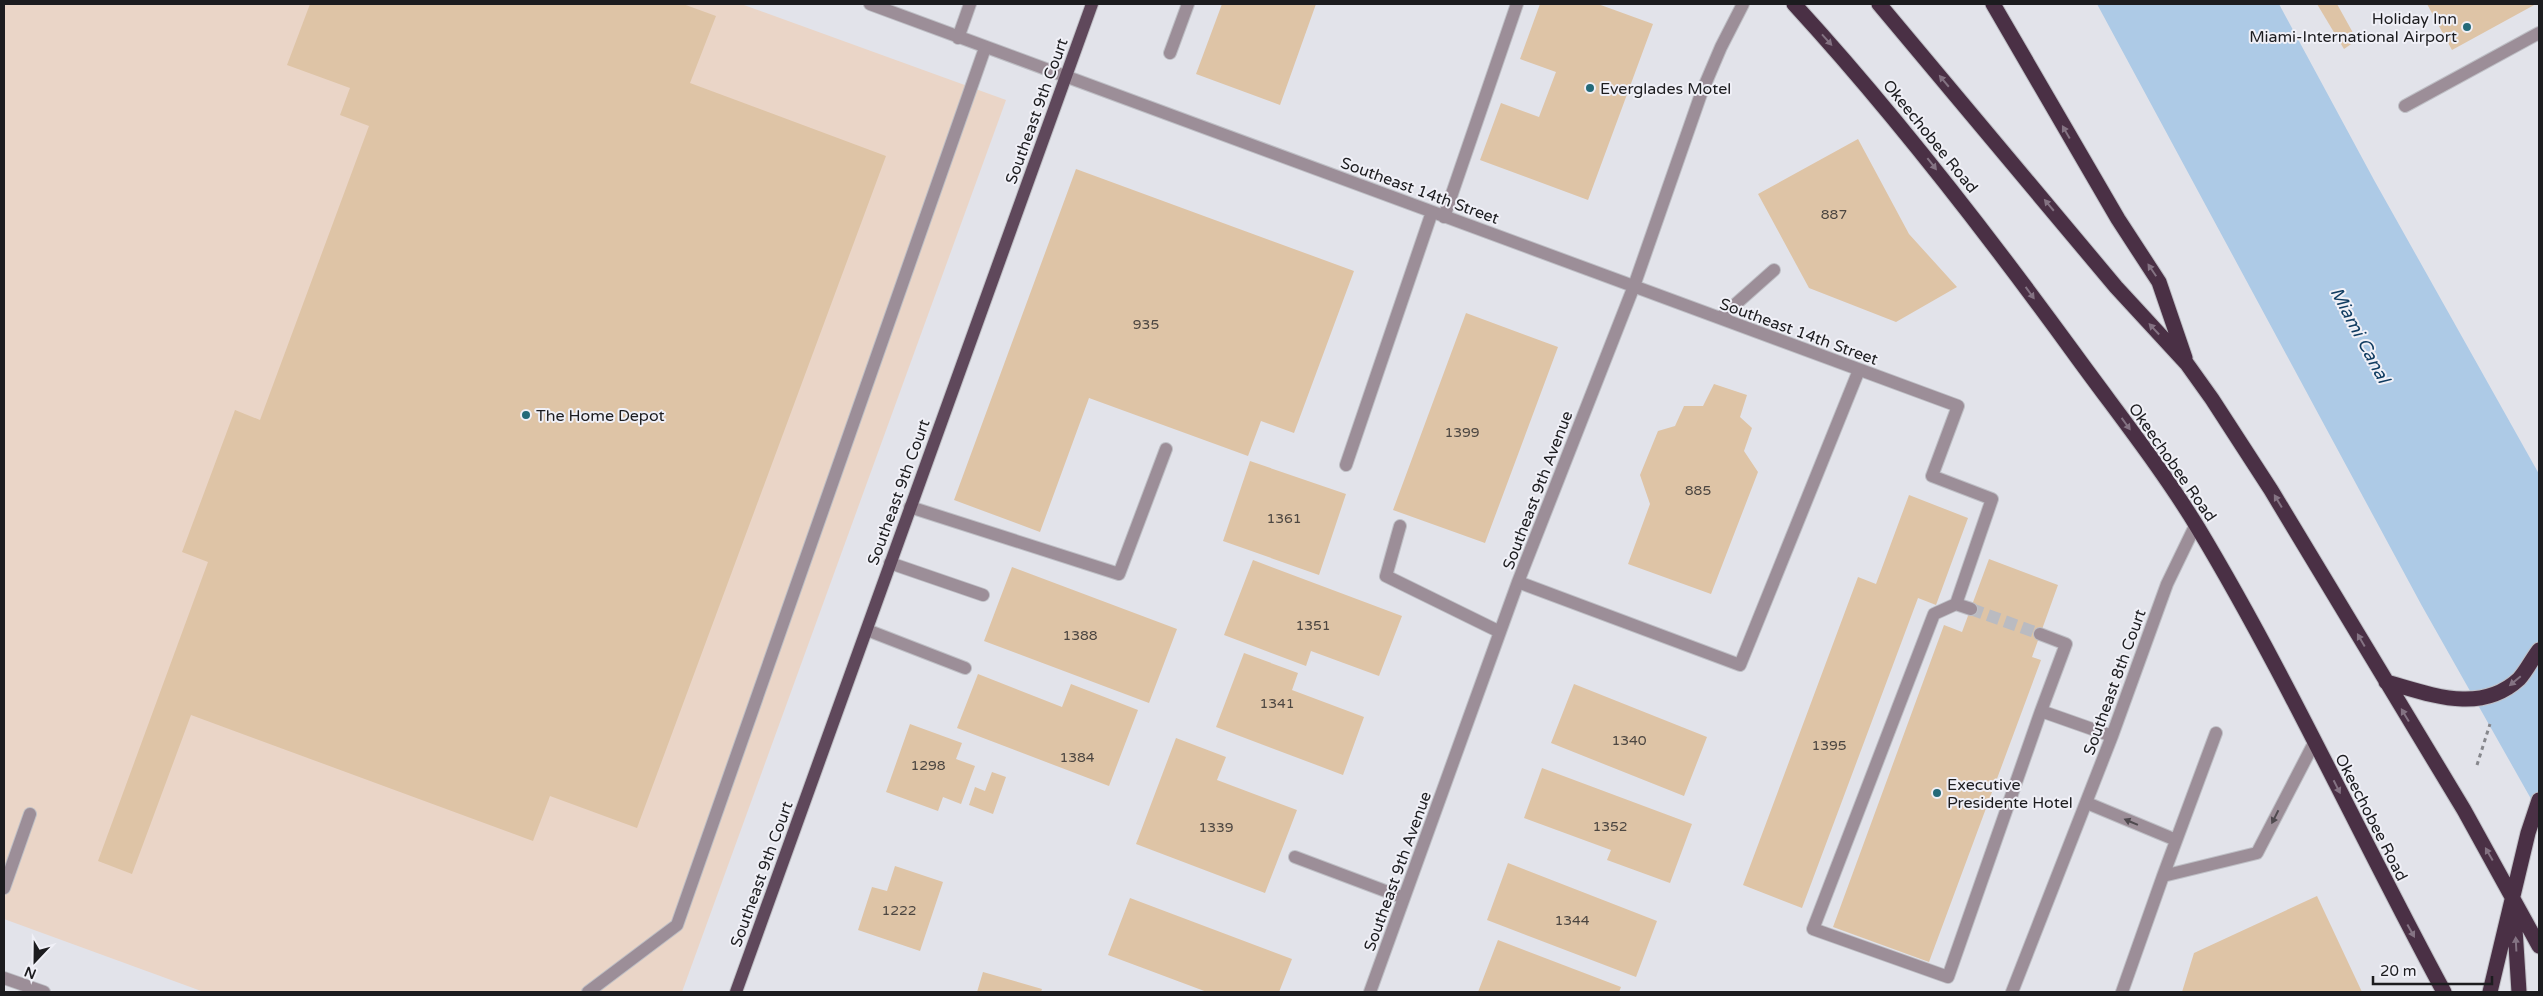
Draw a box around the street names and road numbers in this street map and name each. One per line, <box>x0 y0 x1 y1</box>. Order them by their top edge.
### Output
street label: Southeast 9th Court <box>1001 36 1073 187</box>
street label: Okeechobee Road <box>1878 76 1982 197</box>
street label: Southeast 14th Street <box>1338 153 1502 229</box>
street label: Southeast 14th Street <box>1717 294 1881 370</box>
street label: Okeechobee Road <box>2124 399 2221 526</box>
street label: Southeast 9th Avenue <box>1498 408 1577 573</box>
street label: Southeast 9th Court <box>863 417 935 568</box>
street label: Southeast 8th Court <box>2079 607 2151 758</box>
street label: Okeechobee Road <box>2330 750 2412 884</box>
street label: Southeast 9th Avenue <box>1360 789 1436 954</box>
street label: Southeast 9th Court <box>726 799 798 950</box>

